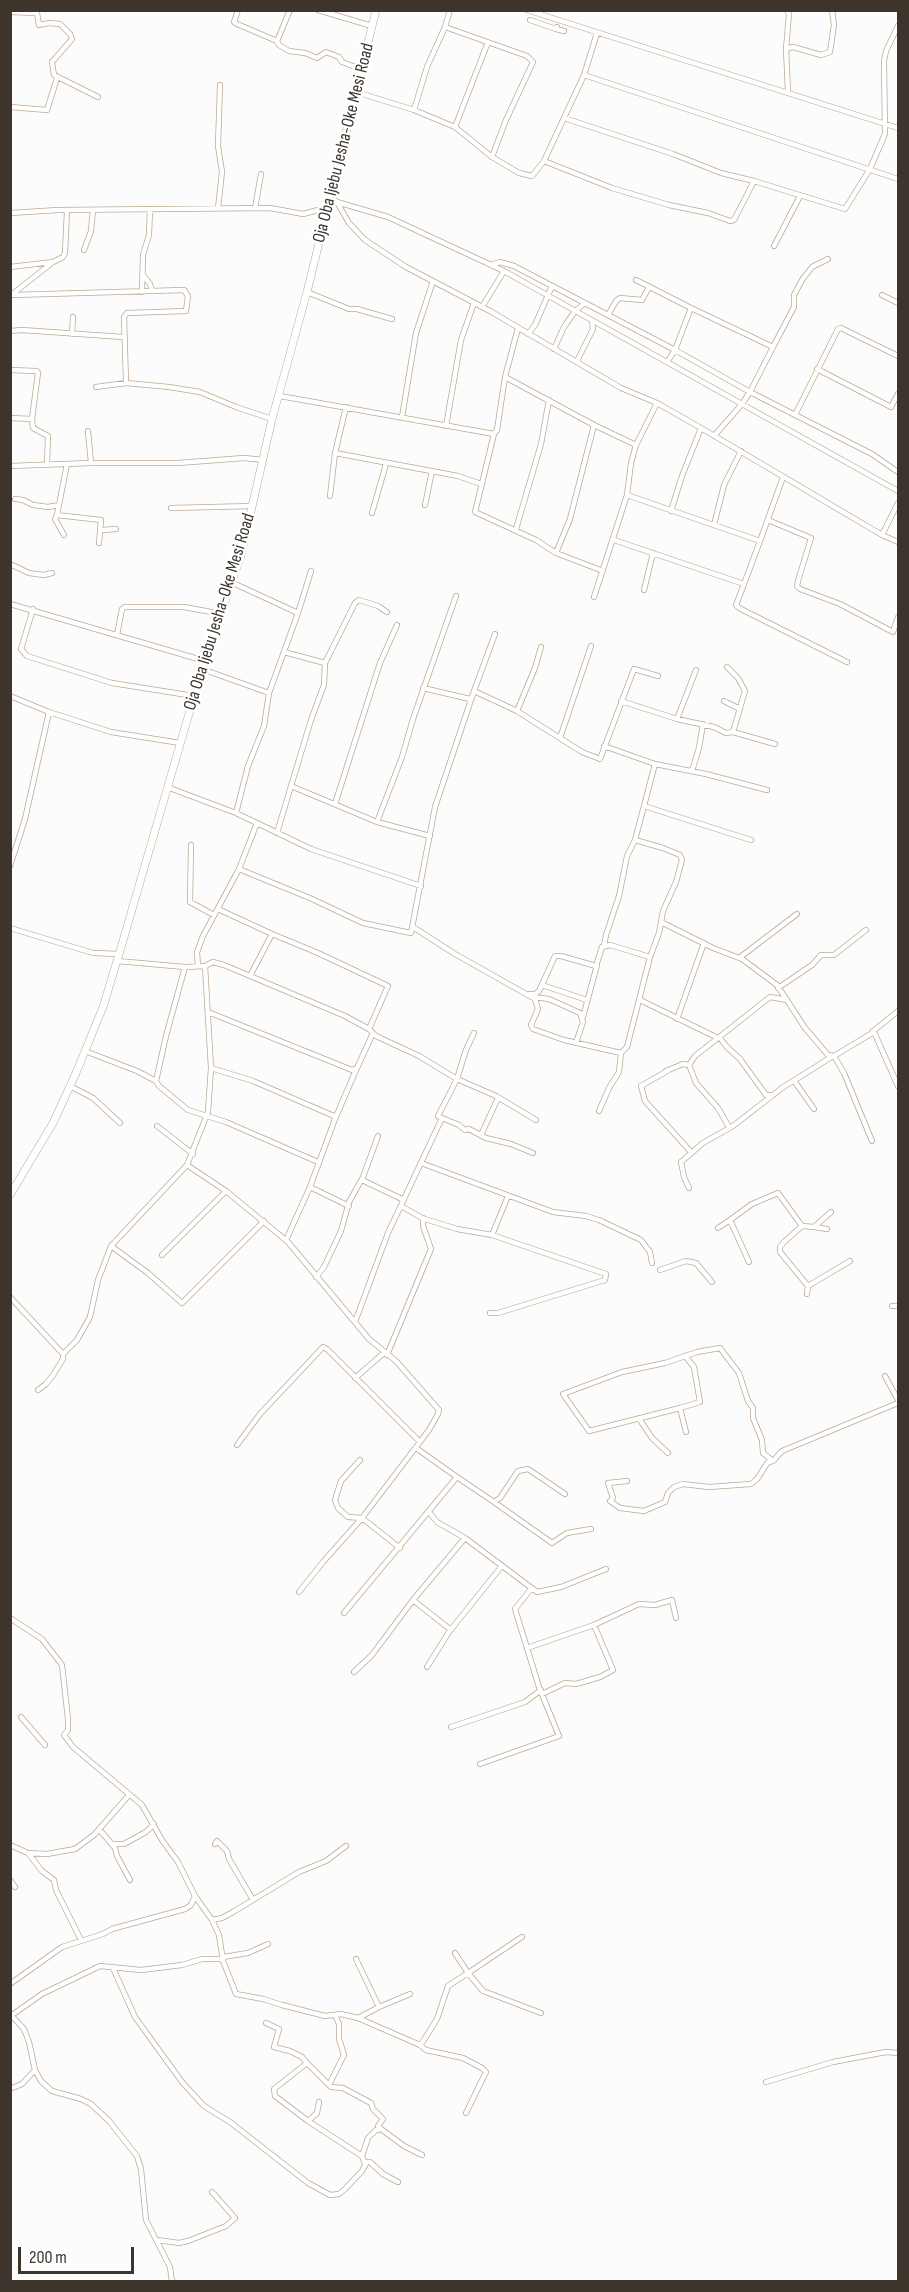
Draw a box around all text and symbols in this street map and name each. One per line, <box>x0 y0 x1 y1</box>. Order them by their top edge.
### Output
street label: Oja Oba Ijebu Jesha-Oke Mesi Road <box>309 41 379 245</box>
street label: Oja Oba Ijebu Jesha-Oke Mesi Road <box>180 511 260 713</box>
scale bar <box>21 2235 136 2273</box>
text: 200 m <box>29 2247 67 2268</box>

